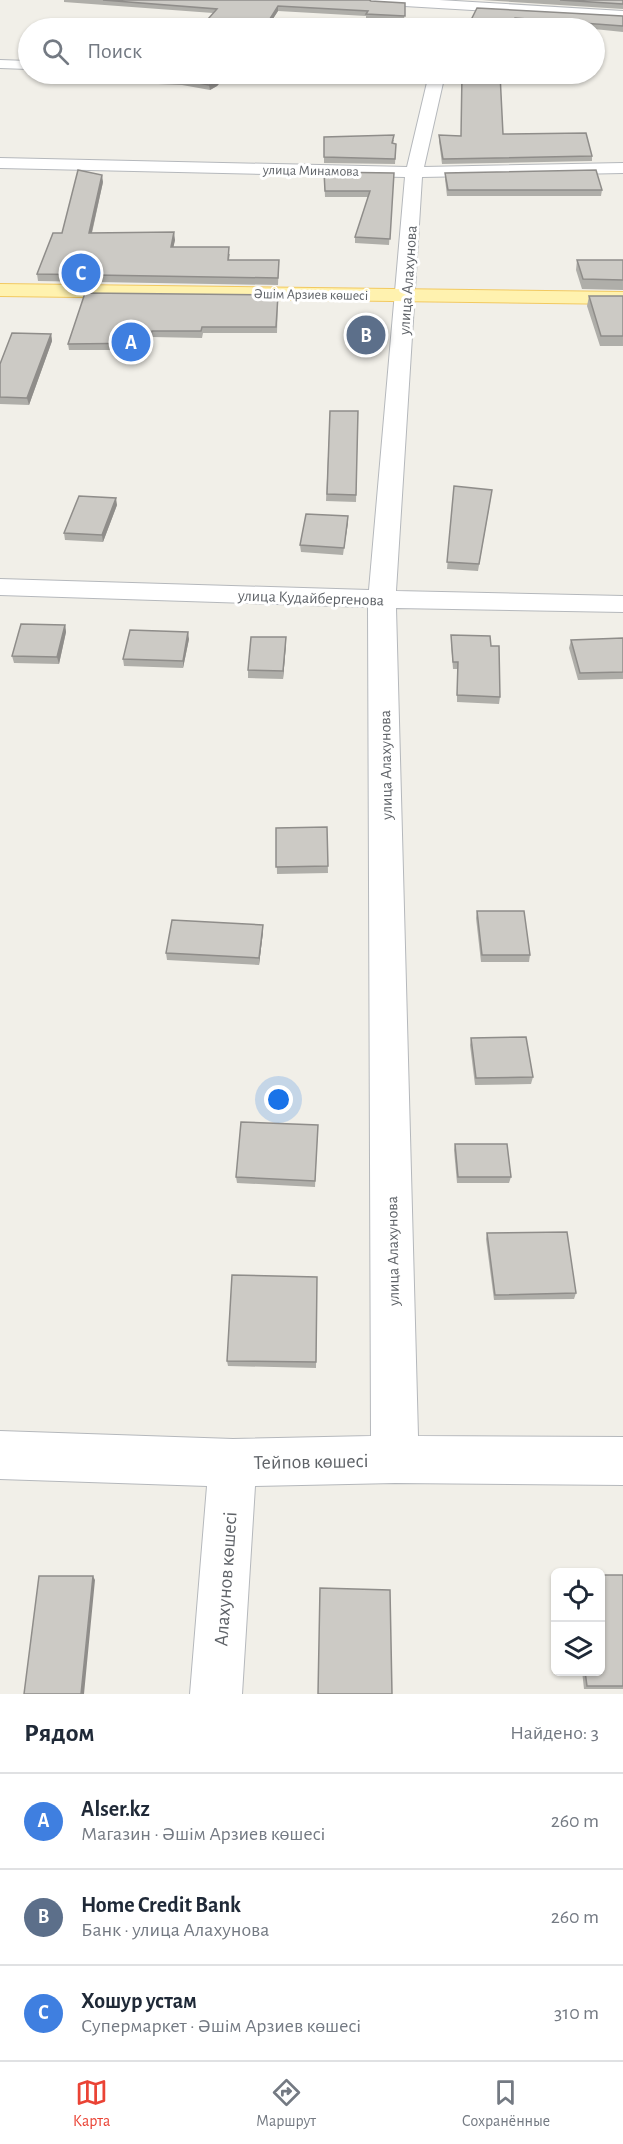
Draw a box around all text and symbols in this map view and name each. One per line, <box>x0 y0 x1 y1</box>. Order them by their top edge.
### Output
search box <box>18 18 605 84</box>
icon: search <box>39 35 72 68</box>
text: Поиск <box>87 40 142 62</box>
street label: улица Минамова <box>262 163 360 179</box>
street label: улица Алахунова <box>396 225 421 336</box>
pin: C <box>62 250 100 296</box>
street label: Әшім Арзиев көшесі <box>254 287 368 303</box>
pin: B <box>346 312 386 358</box>
pin: A <box>112 320 150 364</box>
street label: улица Кудайбергенова <box>237 587 384 610</box>
street label: улица Алахунова <box>377 710 396 821</box>
your location <box>264 1085 293 1114</box>
street label: улица Алахунова <box>384 1196 403 1307</box>
street label: Тейпов көшесі <box>253 1451 369 1473</box>
street label: Алахунов көшесі <box>211 1511 241 1647</box>
map controls <box>551 1568 605 1676</box>
button: locate <box>551 1568 605 1622</box>
button: layers <box>551 1622 605 1676</box>
text: Рядом <box>24 1720 95 1746</box>
text: Найдено: 3 <box>510 1723 599 1743</box>
text: Alser.kz <box>81 1798 150 1820</box>
text: A <box>38 1811 50 1831</box>
text: 260 m <box>551 1811 599 1831</box>
text: Магазин · Әшім Арзиев көшесі <box>81 1824 325 1844</box>
text: Home Credit Bank <box>81 1894 241 1916</box>
text: B <box>38 1907 49 1927</box>
text: 260 m <box>551 1907 599 1927</box>
text: Банк · улица Алахунова <box>81 1920 269 1940</box>
text: Хошур устам <box>81 1990 197 2012</box>
text: C <box>38 2003 49 2023</box>
text: 310 m <box>554 2003 599 2023</box>
text: Супермаркет · Әшім Арзиев көшесі <box>81 2016 361 2036</box>
tab: Карта <box>73 2076 110 2131</box>
tab: Маршрут <box>256 2076 316 2131</box>
tab: Сохранённые <box>462 2076 550 2131</box>

